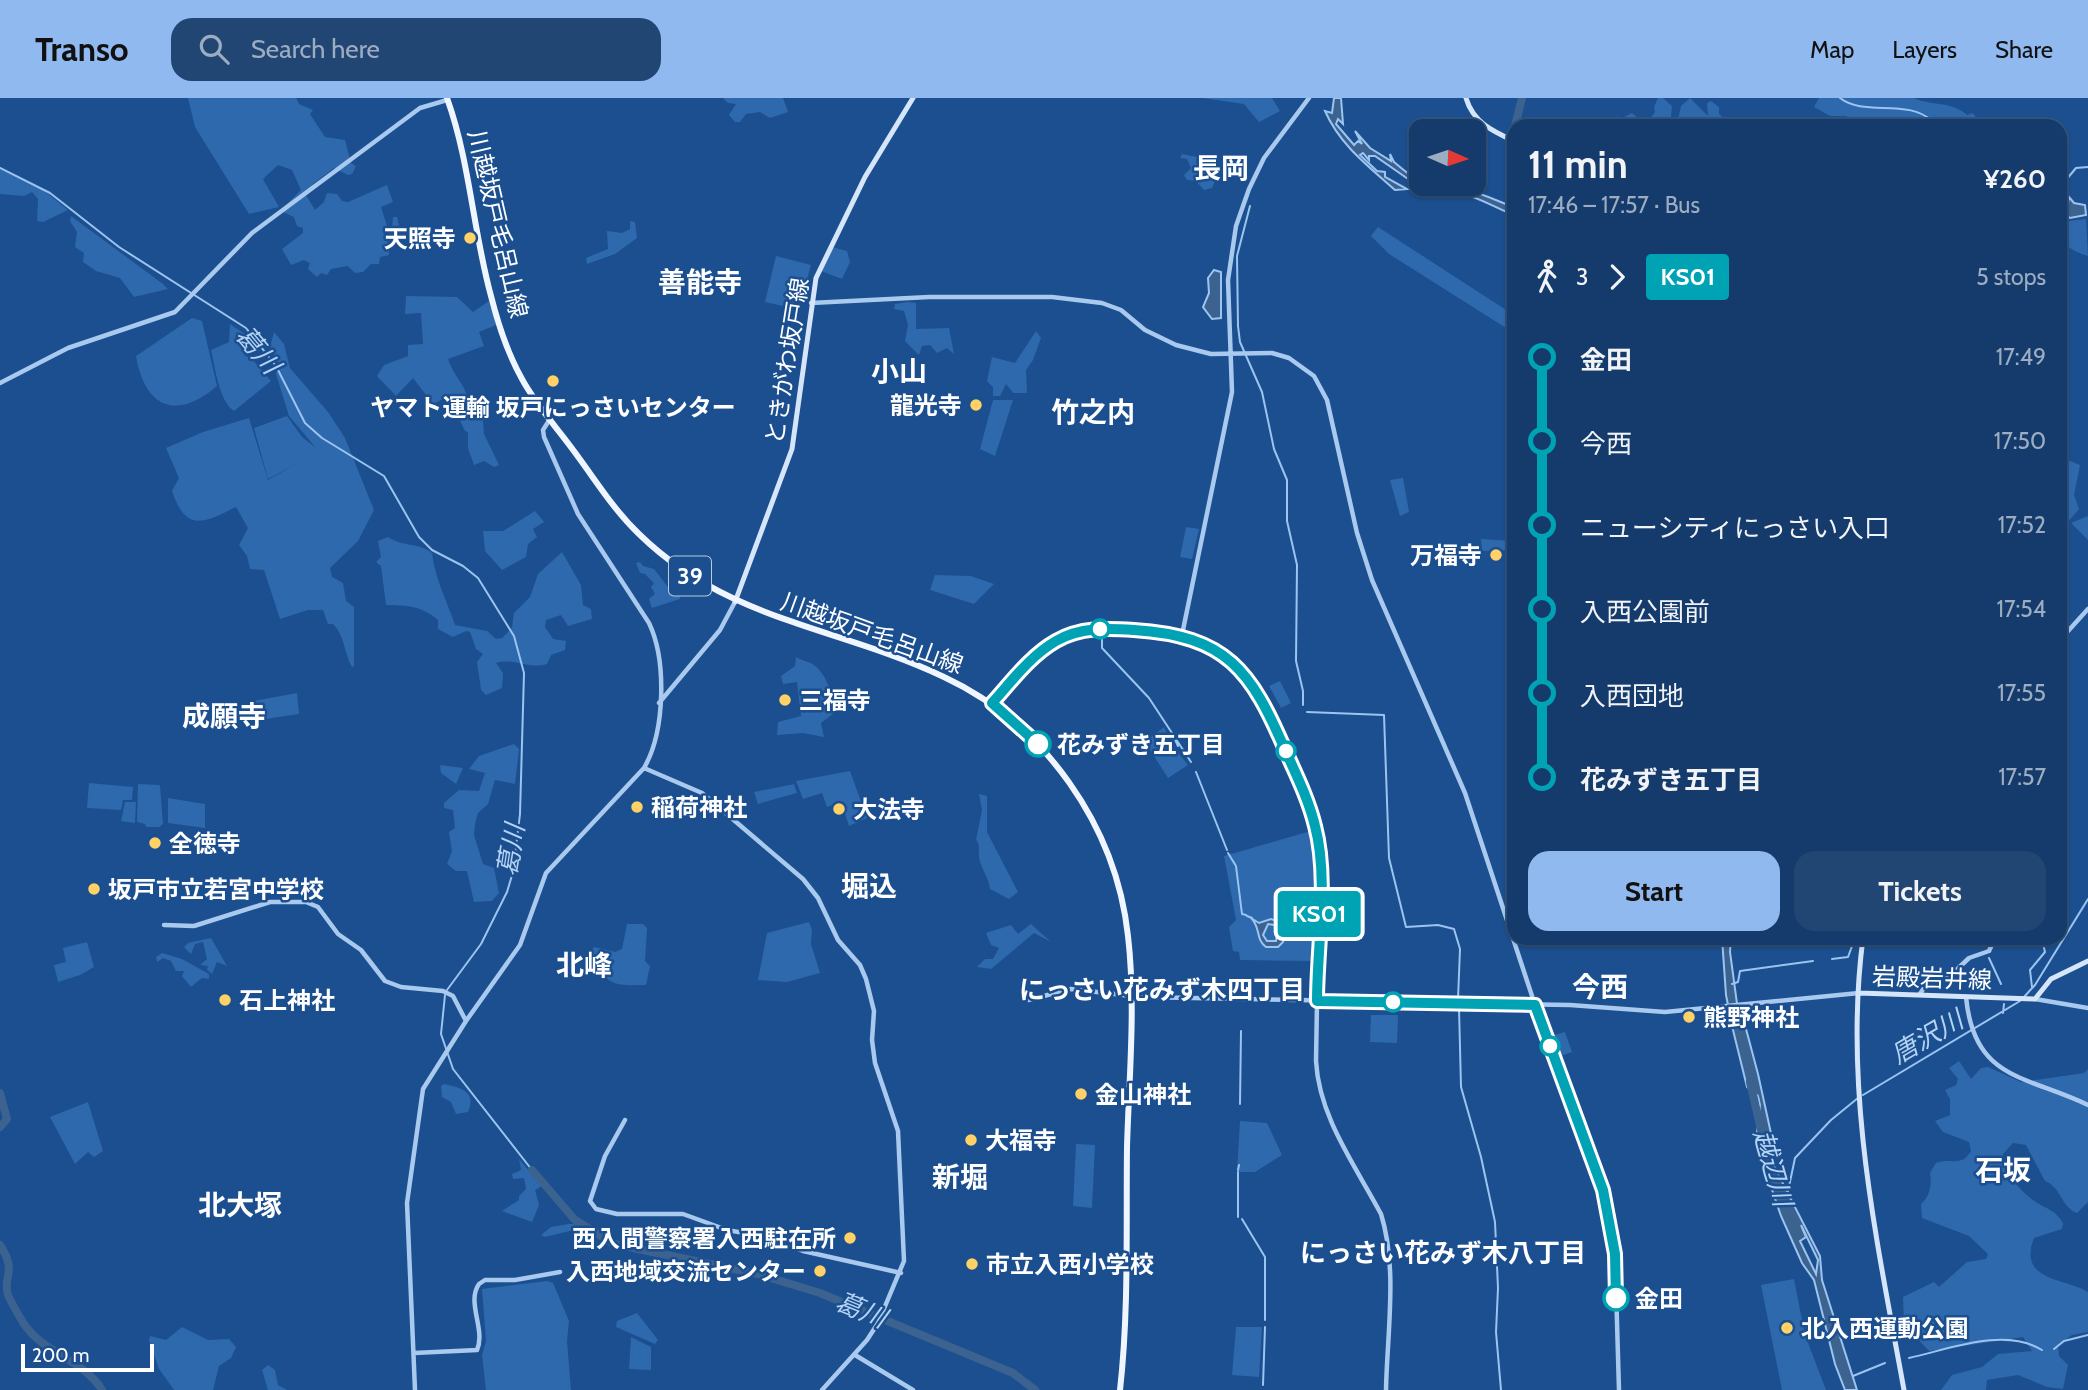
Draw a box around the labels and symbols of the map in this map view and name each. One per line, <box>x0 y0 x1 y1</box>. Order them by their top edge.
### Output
north arrow <box>1409 119 1486 196</box>
street label: 川越坂戸毛呂山線 <box>462 127 534 321</box>
district label: 長岡 <box>1193 151 1249 185</box>
place label: 天照寺 <box>384 224 456 253</box>
marker: 天照寺 <box>462 230 478 246</box>
district label: 善能寺 <box>658 265 742 299</box>
street label: ときがわ坂戸線 <box>760 276 814 446</box>
water label: 葛川 <box>229 320 289 382</box>
district label: 小山 <box>871 354 927 388</box>
marker: ヤマト運輸 坂戸にっさいセンター <box>545 373 561 389</box>
place label: 龍光寺 <box>890 391 962 420</box>
place label: ヤマト運輸 坂戸にっさいセンター <box>370 393 736 422</box>
district label: 竹之内 <box>1051 395 1135 429</box>
marker: 龍光寺 <box>968 397 984 413</box>
place label: 万福寺 <box>1410 541 1482 570</box>
marker: 万福寺 <box>1488 547 1504 563</box>
road number: 39 <box>669 556 711 596</box>
street label: 川越坂戸毛呂山線 <box>777 587 967 679</box>
unlabelled marker <box>1090 619 1110 639</box>
place label: 三福寺 <box>799 686 871 715</box>
marker: 三福寺 <box>777 692 793 708</box>
district label: 成願寺 <box>182 699 266 733</box>
place label: 花みずき五丁目 <box>1057 730 1225 759</box>
marker: 花みずき五丁目 <box>1025 731 1051 757</box>
unlabelled marker <box>1276 741 1296 761</box>
place label: 稲荷神社 <box>651 793 747 822</box>
place label: 大法寺 <box>853 795 925 824</box>
marker: 稲荷神社 <box>629 799 645 815</box>
marker: 大法寺 <box>831 801 847 817</box>
water label: 葛川 <box>491 819 531 878</box>
place label: 全徳寺 <box>169 829 241 858</box>
marker: 全徳寺 <box>147 835 163 851</box>
district label: 堀込 <box>841 869 897 903</box>
place label: 坂戸市立若宮中学校 <box>108 875 324 904</box>
marker: 坂戸市立若宮中学校 <box>86 881 102 897</box>
line badge: KS01 <box>1270 891 1368 937</box>
district label: 北峰 <box>556 948 612 982</box>
street label: 岩殿岩井線 <box>1872 961 1992 995</box>
district label: 今西 <box>1572 970 1628 1004</box>
district label: にっさい花みず木四丁目 <box>1019 974 1305 1006</box>
place label: 石上神社 <box>239 986 335 1015</box>
marker: 石上神社 <box>217 992 233 1008</box>
unlabelled marker <box>1383 992 1403 1012</box>
water label: 唐沢川 <box>1885 1002 1971 1070</box>
place label: 熊野神社 <box>1703 1003 1799 1032</box>
marker: 熊野神社 <box>1681 1009 1697 1025</box>
unlabelled marker <box>1540 1036 1560 1056</box>
place label: 金山神社 <box>1095 1080 1191 1109</box>
marker: 金山神社 <box>1073 1086 1089 1102</box>
place label: 大福寺 <box>985 1126 1057 1155</box>
water label: 越辺川 <box>1747 1126 1800 1213</box>
marker: 大福寺 <box>963 1132 979 1148</box>
district label: 石坂 <box>1975 1153 2031 1187</box>
district label: 新堀 <box>932 1160 988 1194</box>
district label: 北大塚 <box>198 1188 282 1222</box>
place label: 西入間警察署入西駐在所 <box>572 1224 836 1253</box>
marker: 西入間警察署入西駐在所 <box>842 1230 858 1246</box>
district label: にっさい花みず木八丁目 <box>1300 1237 1586 1269</box>
place label: 市立入西小学校 <box>986 1250 1154 1279</box>
marker: 市立入西小学校 <box>964 1256 980 1272</box>
place label: 入西地域交流センター <box>566 1257 806 1286</box>
marker: 入西地域交流センター <box>812 1263 828 1279</box>
place label: 金田 <box>1635 1284 1683 1313</box>
water label: 葛川 <box>831 1285 894 1336</box>
marker: 金田 <box>1603 1285 1629 1311</box>
place label: 北入西運動公園 <box>1801 1314 1969 1343</box>
marker: 北入西運動公園 <box>1779 1320 1795 1336</box>
scale bar <box>21 1341 154 1373</box>

